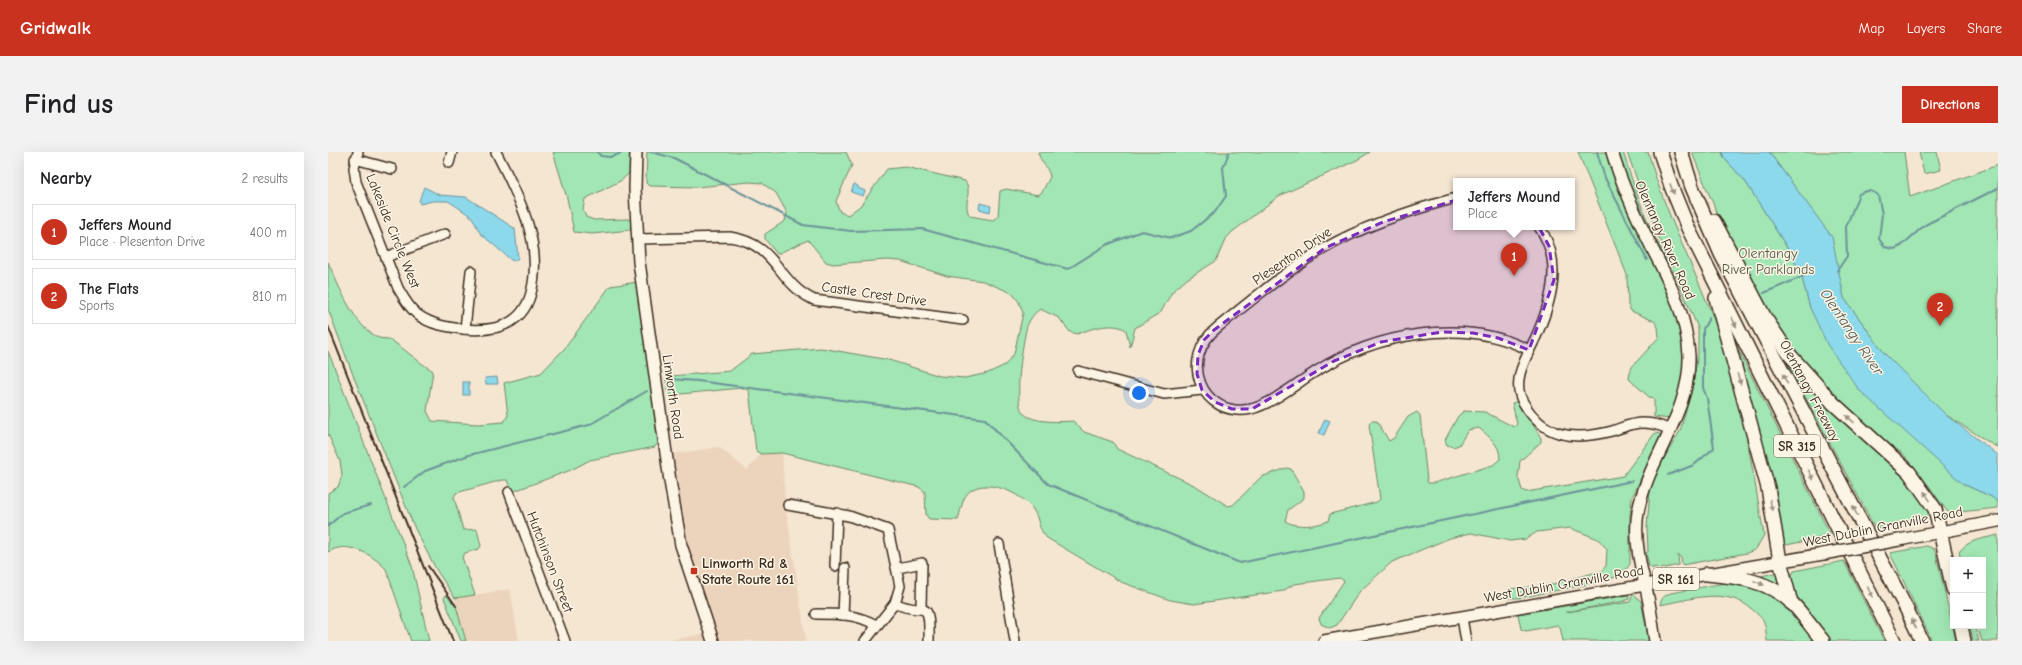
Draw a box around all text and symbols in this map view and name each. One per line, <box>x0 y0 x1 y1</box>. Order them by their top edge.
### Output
text: Gridwalk <box>20 17 91 39</box>
text: Map <box>1858 20 1885 37</box>
text: Layers <box>1907 20 1945 37</box>
text: Share <box>1967 20 2002 37</box>
button: Directions <box>1902 86 1998 123</box>
text: Find us <box>24 88 113 120</box>
text: Nearby <box>40 169 91 188</box>
text: 2 results <box>241 171 288 186</box>
street label: Lakeside Circle West <box>362 171 424 292</box>
popup <box>1453 178 1575 230</box>
street label: Olentangy River Road <box>1631 178 1699 302</box>
one-way arrow <box>1670 184 1676 196</box>
text: Jeffers Mound <box>1468 188 1560 206</box>
text: Place <box>1468 206 1497 221</box>
text: Jeffers Mound <box>79 216 171 234</box>
street label: Plesenton Drive <box>1249 223 1335 289</box>
text: 1 <box>51 225 57 240</box>
text: 400 m <box>250 225 287 240</box>
text: Place · Plesenton Drive <box>79 234 205 249</box>
pin: 1 <box>1501 243 1527 276</box>
park label: Olentangy River Parklands <box>1722 245 1814 278</box>
street label: Castle Crest Drive <box>820 278 928 310</box>
text: The Flats <box>79 280 139 298</box>
water label: Olentangy River <box>1816 285 1888 380</box>
text: 2 <box>51 289 57 304</box>
text: 810 m <box>252 289 287 304</box>
pin: 2 <box>1927 293 1953 326</box>
text: Sports <box>79 298 114 313</box>
one-way arrow <box>1731 316 1737 327</box>
street label: Olentangy Freeway <box>1776 337 1844 445</box>
street label: Linworth Road <box>659 354 687 440</box>
one-way arrow <box>1782 373 1789 385</box>
one-way arrow <box>1736 374 1742 386</box>
your location <box>1129 383 1149 403</box>
one-way arrow <box>1845 415 1855 424</box>
road number: SR 315 <box>1774 435 1820 457</box>
one-way arrow <box>1808 470 1815 481</box>
one-way arrow <box>1923 490 1930 502</box>
one-way arrow <box>1768 499 1774 511</box>
street label: West Dublin Granville Road <box>1802 503 1964 551</box>
one-way arrow <box>1852 505 1859 517</box>
street label: Hutchinson Street <box>523 509 577 616</box>
place label: Linworth Rd & State Route 161 <box>702 555 794 588</box>
map controls <box>1950 557 1986 629</box>
button: + <box>1950 557 1986 593</box>
street label: West Dublin Granville Road <box>1483 562 1645 606</box>
marker: Linworth Rd & State Route 161 <box>689 566 699 576</box>
road number: SR 161 <box>1653 568 1699 590</box>
one-way arrow <box>1753 579 1765 586</box>
one-way arrow <box>1866 586 1873 597</box>
button: − <box>1950 593 1986 629</box>
one-way arrow <box>1911 619 1917 630</box>

